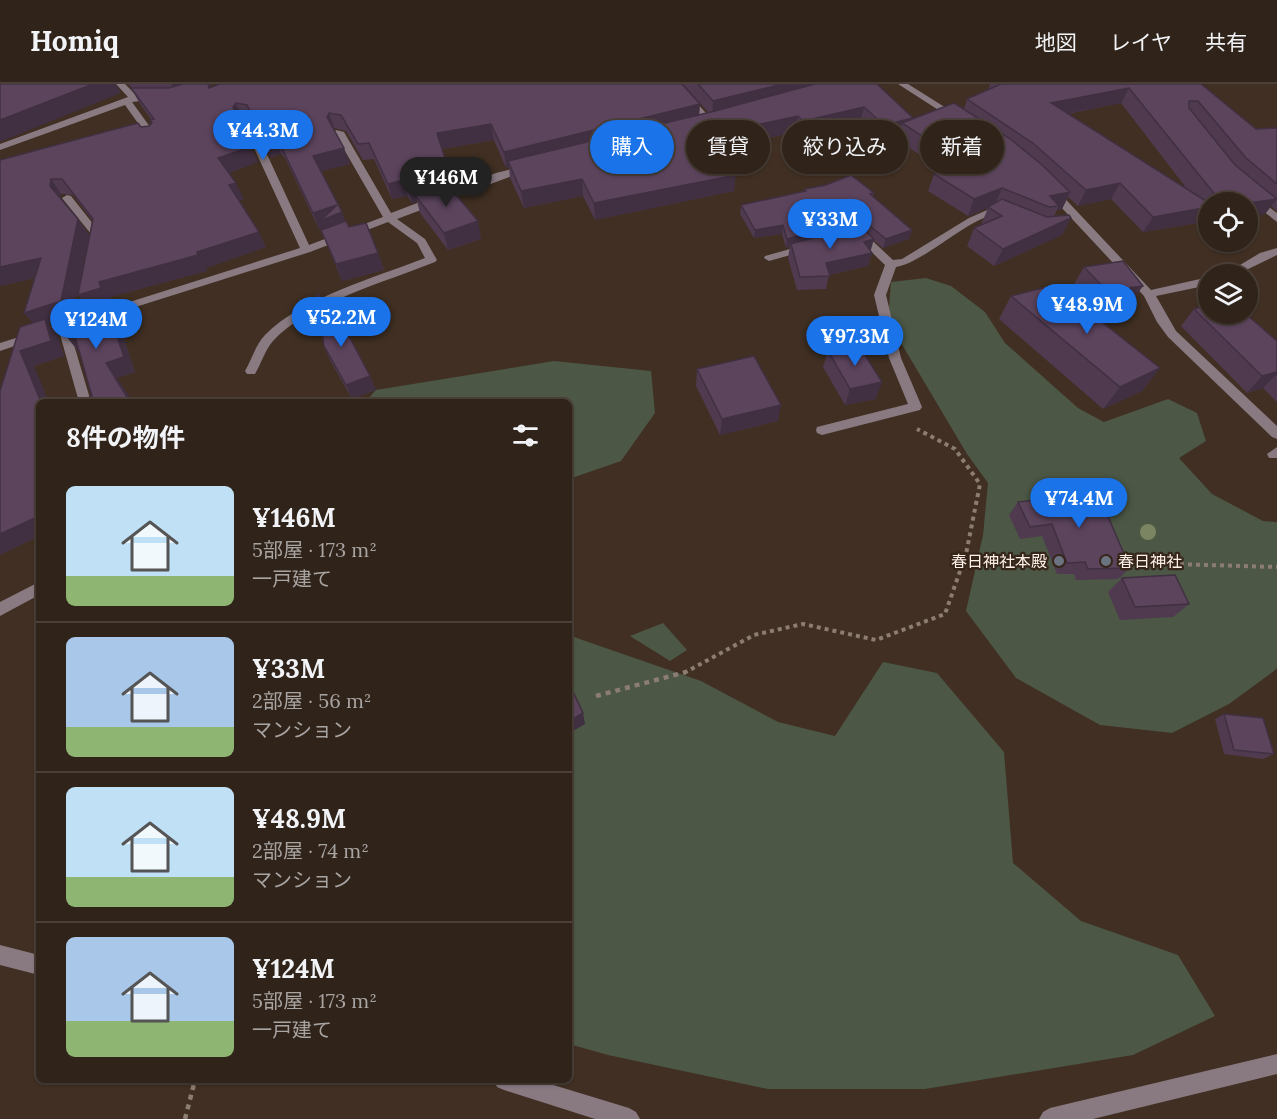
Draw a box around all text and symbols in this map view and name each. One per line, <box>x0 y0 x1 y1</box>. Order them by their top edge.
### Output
text: Homiq <box>30 23 119 59</box>
text: 地図 <box>1035 29 1077 56</box>
text: レイヤ <box>1110 29 1172 56</box>
text: 共有 <box>1205 29 1247 56</box>
pin: ¥44.3M <box>214 110 312 161</box>
text: ¥44.3M <box>227 117 299 142</box>
chip: 購入 <box>590 120 674 174</box>
chip: 賃貸 <box>686 120 770 174</box>
chip: 絞り込み <box>782 120 908 174</box>
chip: 新着 <box>920 120 1004 174</box>
pin: ¥146M <box>404 157 488 208</box>
text: ¥146M <box>414 164 478 189</box>
map controls <box>1198 192 1258 324</box>
button: locate <box>1198 192 1258 252</box>
pin: ¥33M <box>794 199 866 250</box>
text: ¥33M <box>802 206 858 231</box>
button: layers <box>1198 264 1258 324</box>
pin: ¥48.9M <box>1038 284 1136 335</box>
text: ¥48.9M <box>1051 291 1123 316</box>
pin: ¥52.2M <box>292 297 390 348</box>
pin: ¥124M <box>54 299 138 350</box>
text: ¥52.2M <box>306 304 376 329</box>
text: ¥124M <box>64 306 128 331</box>
pin: ¥97.3M <box>806 316 904 367</box>
text: ¥97.3M <box>820 323 890 348</box>
icon: filters <box>509 419 542 452</box>
text: 8件の物件 <box>66 421 185 454</box>
pin: ¥74.4M <box>1030 478 1128 529</box>
text: ¥74.4M <box>1044 485 1114 510</box>
text: ¥146M <box>252 501 336 534</box>
icon: home <box>114 510 186 582</box>
text: 5部屋 · 173 m² <box>252 537 377 562</box>
place label: 春日神社本殿 <box>951 551 1047 571</box>
place label: 春日神社 <box>1118 551 1182 571</box>
marker: 春日神社本殿 <box>1052 554 1066 568</box>
marker: 春日神社 <box>1099 554 1113 568</box>
text: 一戸建て <box>252 566 332 591</box>
text: ¥33M <box>252 652 325 685</box>
icon: home <box>114 661 186 733</box>
text: 2部屋 · 56 m² <box>252 688 372 713</box>
text: マンション <box>252 717 352 742</box>
text: ¥48.9M <box>252 802 346 835</box>
icon: home <box>114 811 186 883</box>
text: 2部屋 · 74 m² <box>252 838 369 863</box>
text: マンション <box>252 867 352 892</box>
text: ¥124M <box>252 952 335 985</box>
icon: home <box>114 961 186 1033</box>
text: 5部屋 · 173 m² <box>252 988 377 1013</box>
text: 一戸建て <box>252 1017 332 1042</box>

